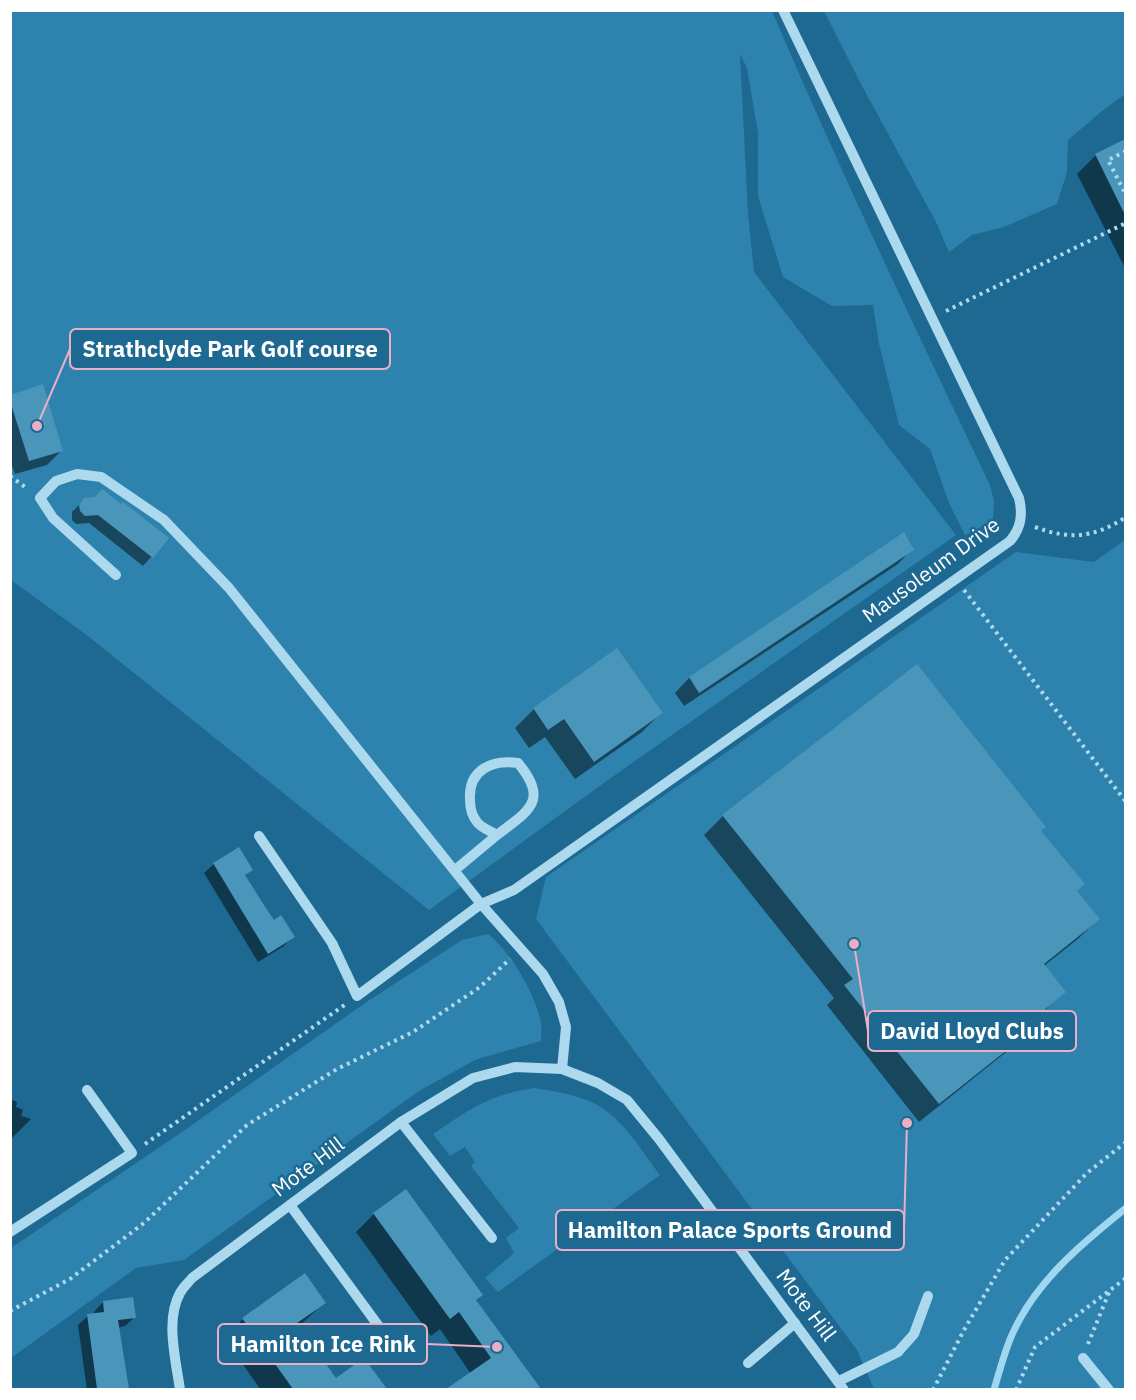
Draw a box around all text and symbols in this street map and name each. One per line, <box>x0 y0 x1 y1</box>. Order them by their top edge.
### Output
callout: Strathclyde Park Golf course <box>70 329 390 369</box>
text: Strathclyde Park Golf course <box>82 334 378 363</box>
street label: Mausoleum Drive <box>856 510 1005 629</box>
callout: David Lloyd Clubs <box>868 1011 1076 1051</box>
text: David Lloyd Clubs <box>880 1016 1064 1045</box>
street label: Mote Hill <box>265 1130 350 1203</box>
callout: Hamilton Palace Sports Ground <box>556 1210 904 1250</box>
text: Hamilton Palace Sports Ground <box>568 1215 892 1244</box>
street label: Mote Hill <box>770 1262 843 1347</box>
callout: Hamilton Ice Rink <box>218 1324 427 1364</box>
text: Hamilton Ice Rink <box>230 1329 416 1358</box>

